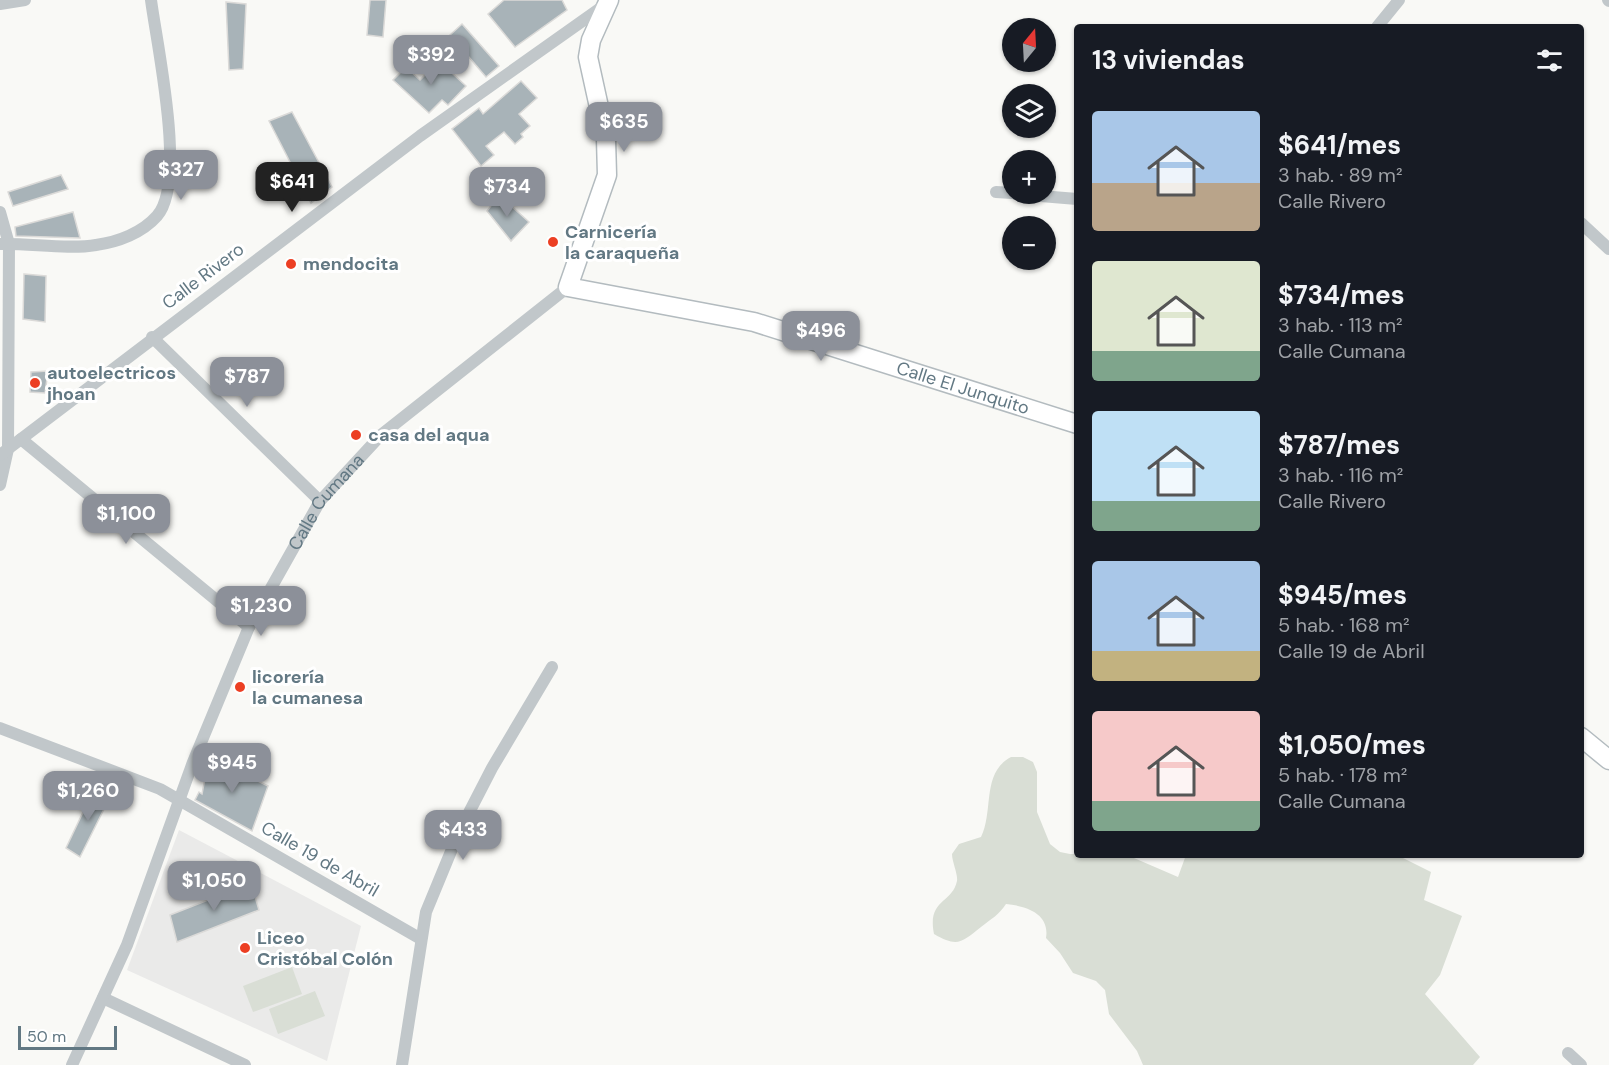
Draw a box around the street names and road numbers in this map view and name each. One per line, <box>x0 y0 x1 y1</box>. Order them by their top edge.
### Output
street label: Calle Rivero <box>157 237 249 315</box>
street label: Calle El Junquito <box>894 356 1032 420</box>
street label: Calle Cumana <box>283 449 370 555</box>
street label: Calle 19 de Abril <box>257 816 383 902</box>

